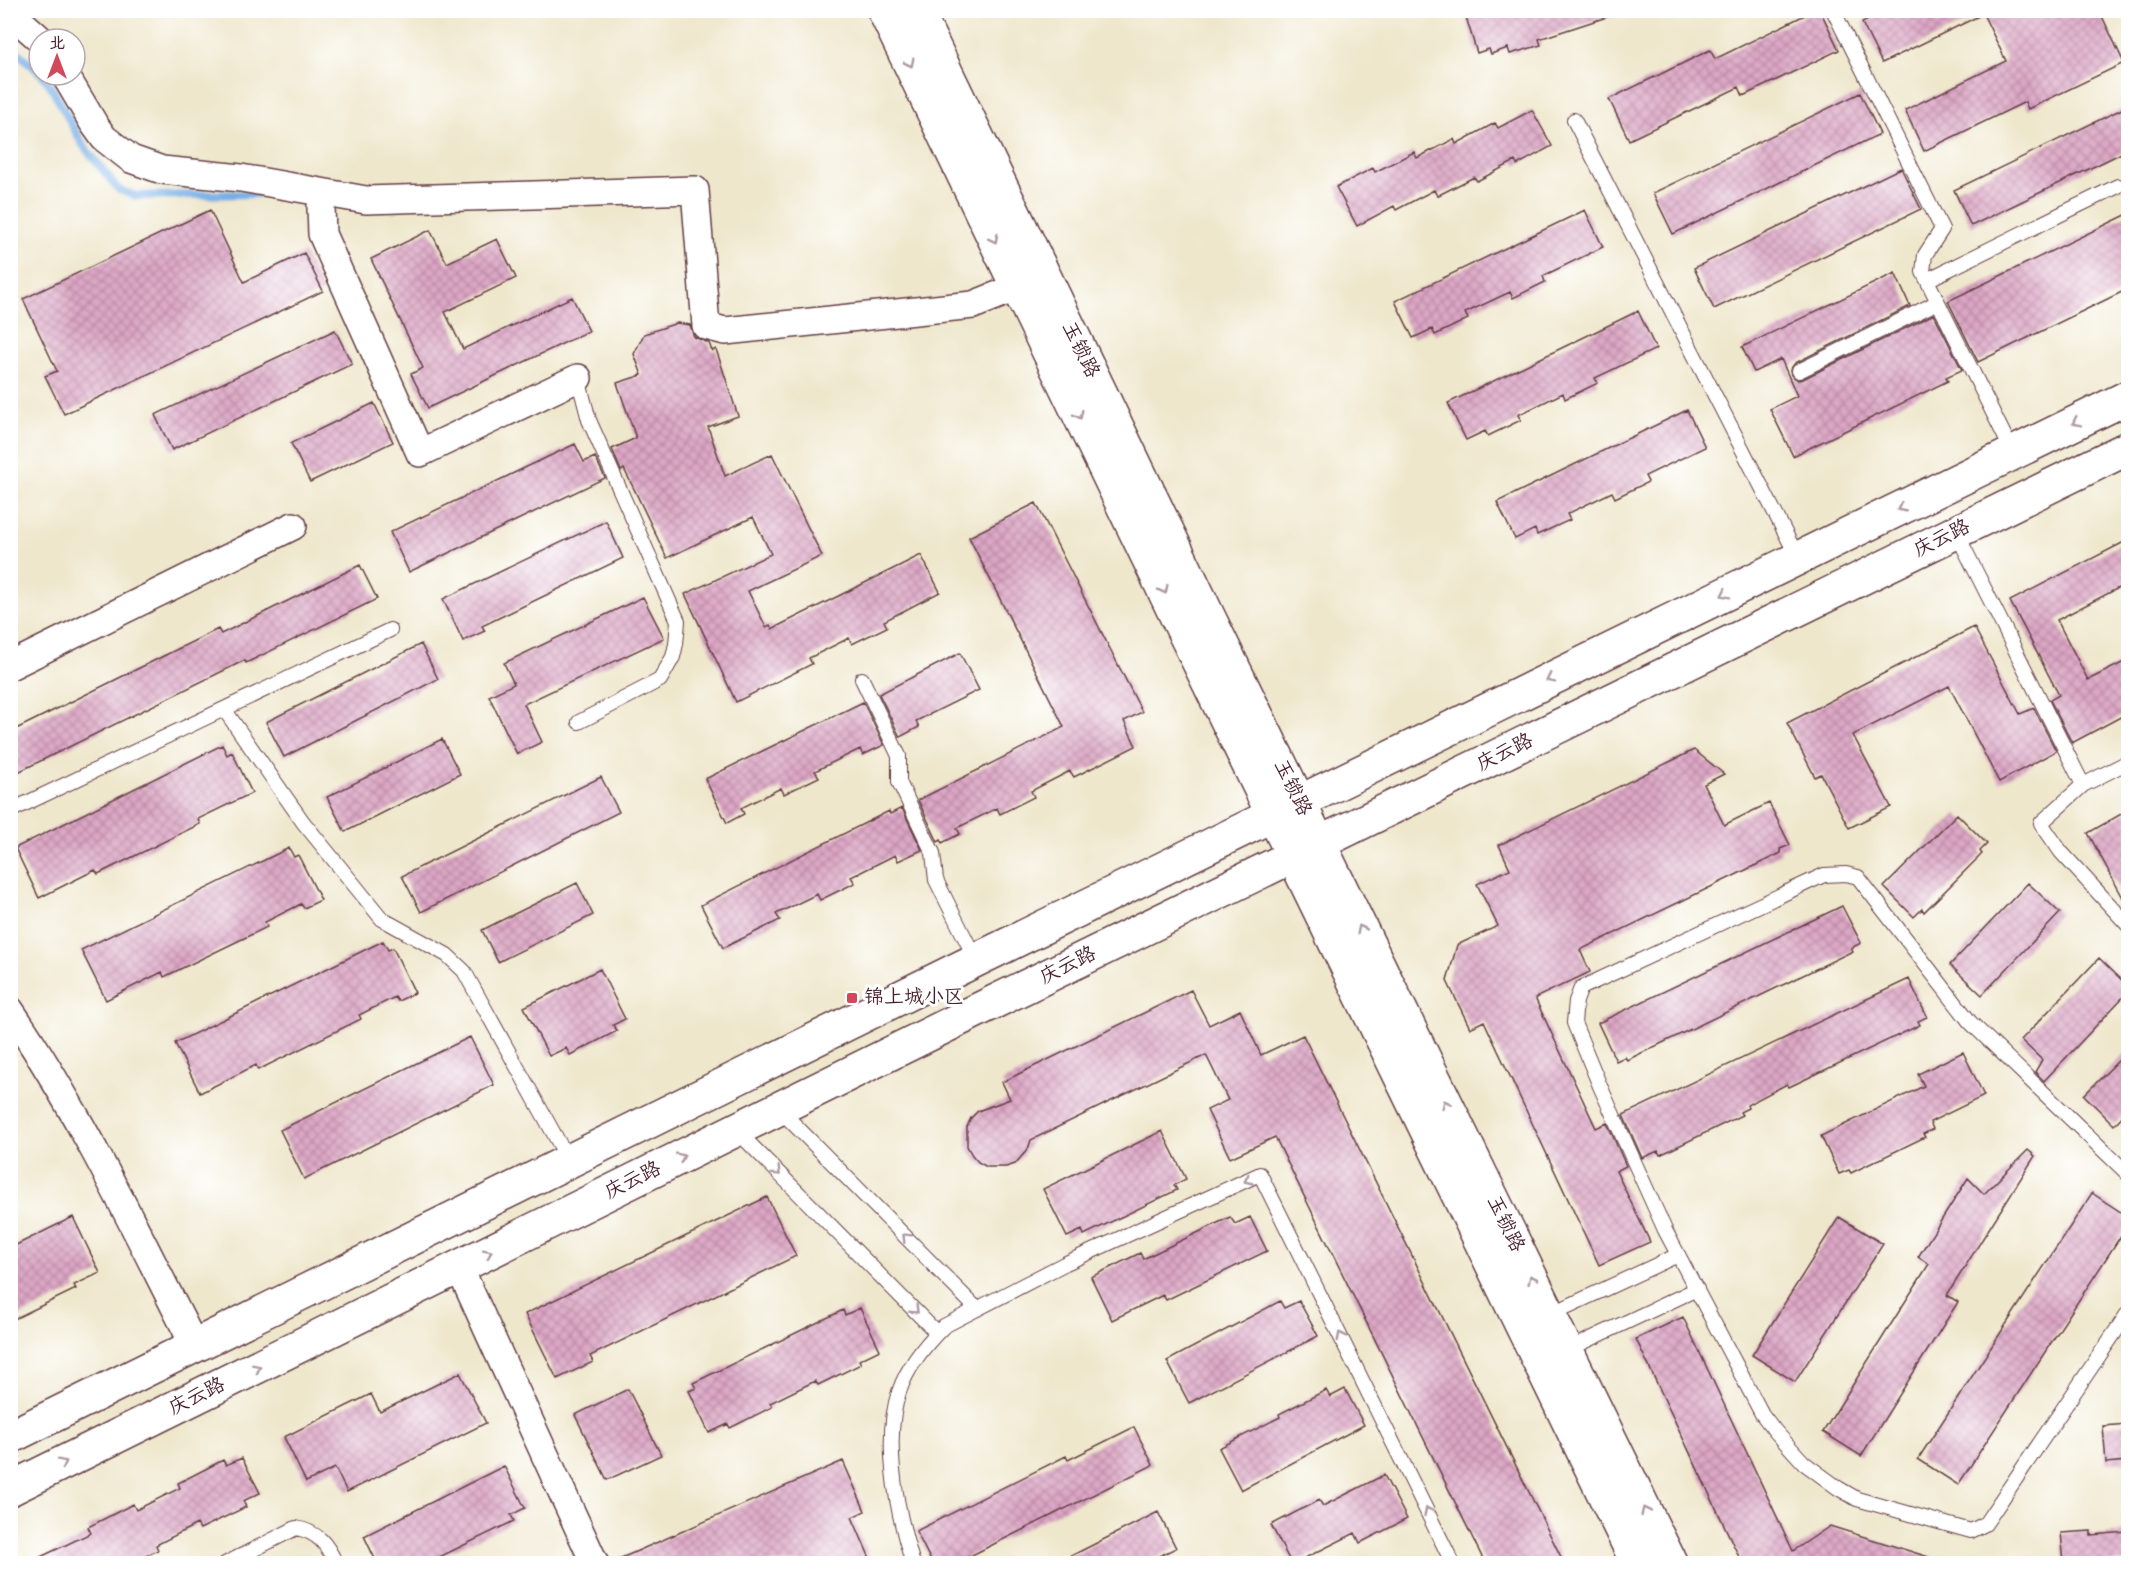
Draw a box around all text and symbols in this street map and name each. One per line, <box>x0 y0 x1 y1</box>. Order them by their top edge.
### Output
north arrow <box>27 27 87 87</box>
text: 北 <box>49 31 65 56</box>
one-way arrow <box>902 57 914 68</box>
one-way arrow <box>987 232 999 243</box>
street label: 玉锁路 <box>1052 316 1108 385</box>
one-way arrow <box>1072 408 1084 419</box>
one-way arrow <box>2071 415 2082 427</box>
one-way arrow <box>1896 501 1907 512</box>
street label: 庆云路 <box>1908 511 1977 567</box>
one-way arrow <box>1156 584 1168 595</box>
one-way arrow <box>1721 586 1732 598</box>
one-way arrow <box>1546 672 1557 683</box>
street label: 庆云路 <box>1471 725 1540 781</box>
street label: 玉锁路 <box>1264 754 1320 823</box>
one-way arrow <box>1357 924 1368 935</box>
street label: 庆云路 <box>1034 938 1103 994</box>
place label: 锦上城小区 <box>864 982 964 1014</box>
marker: 锦上城小区 <box>845 991 859 1005</box>
one-way arrow <box>1442 1099 1454 1110</box>
street label: 庆云路 <box>599 1153 668 1209</box>
one-way arrow <box>675 1153 686 1165</box>
one-way arrow <box>770 1164 781 1175</box>
one-way arrow <box>1243 1172 1254 1184</box>
street label: 玉锁路 <box>1477 1190 1533 1259</box>
one-way arrow <box>902 1234 913 1244</box>
one-way arrow <box>481 1249 492 1260</box>
one-way arrow <box>1527 1275 1539 1286</box>
one-way arrow <box>907 1303 918 1314</box>
one-way arrow <box>1337 1332 1348 1342</box>
one-way arrow <box>250 1363 261 1375</box>
street label: 庆云路 <box>163 1369 232 1425</box>
one-way arrow <box>57 1459 68 1471</box>
one-way arrow <box>1423 1506 1435 1517</box>
one-way arrow <box>1641 1506 1652 1517</box>

